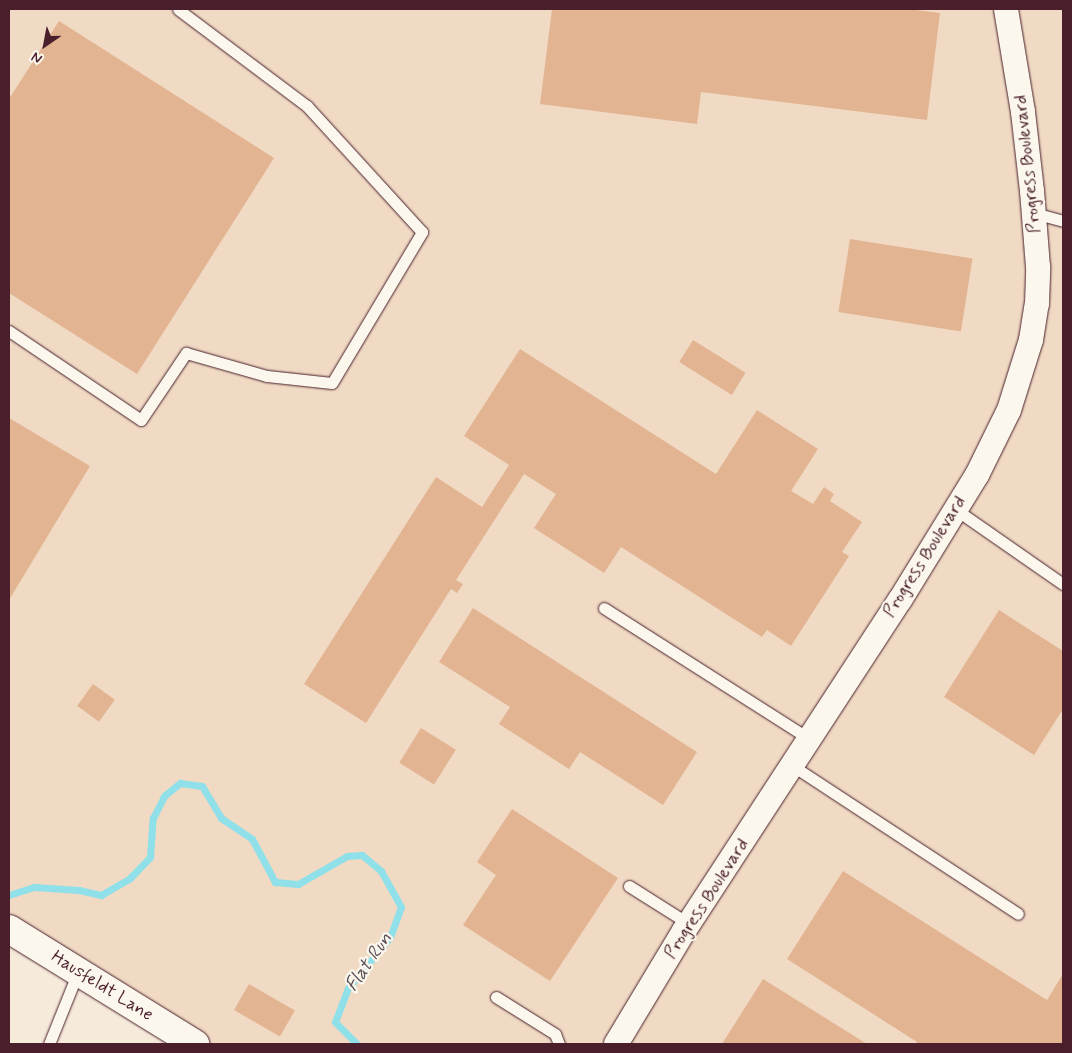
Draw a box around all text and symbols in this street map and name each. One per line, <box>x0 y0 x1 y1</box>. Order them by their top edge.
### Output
north arrow <box>20 20 70 70</box>
text: N <box>28 47 46 68</box>
street label: Progress Boulevard <box>1010 94 1046 234</box>
street label: Progress Boulevard <box>879 492 971 622</box>
street label: Progress Boulevard <box>660 835 754 963</box>
water label: Flat Run <box>340 927 398 997</box>
street label: Hausfeldt Lane <box>47 946 157 1026</box>

